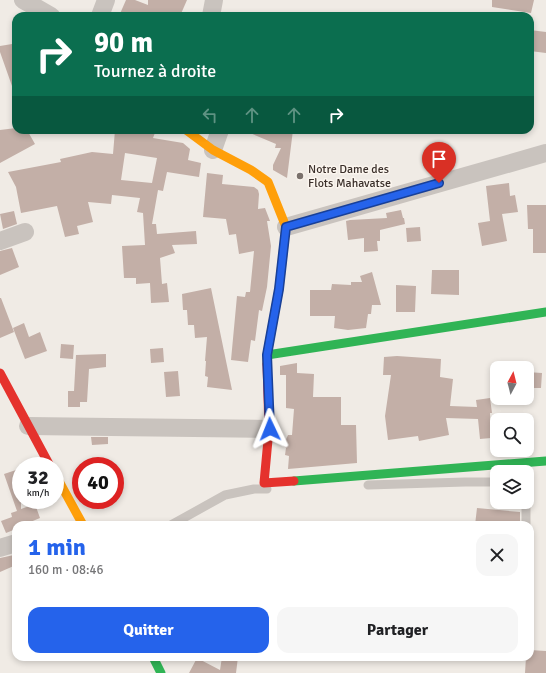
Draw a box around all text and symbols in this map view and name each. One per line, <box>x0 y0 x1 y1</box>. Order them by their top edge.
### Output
text: 90 m <box>94 26 153 60</box>
icon: right <box>28 28 80 80</box>
text: Tournez à droite <box>94 60 216 82</box>
icon: left <box>199 104 221 126</box>
icon: ahead <box>241 104 263 126</box>
icon: ahead <box>283 104 305 126</box>
icon: right <box>325 104 347 126</box>
pin <box>422 142 456 183</box>
icon: arrive <box>428 148 450 170</box>
place label: Notre Dame des Flots Mahavatse <box>308 162 391 191</box>
marker: Notre Dame des Flots Mahavatse <box>295 171 305 181</box>
north arrow <box>490 361 534 405</box>
map controls <box>490 361 534 509</box>
position arrow <box>249 408 291 450</box>
button: search <box>490 413 534 457</box>
speed limit sign: 40 <box>72 457 124 509</box>
text: 32 <box>27 465 49 490</box>
button: layers <box>490 465 534 509</box>
text: km/h <box>27 487 49 499</box>
text: 1 min <box>28 532 86 562</box>
button: close <box>476 534 518 576</box>
text: 160 m · 08:46 <box>28 562 104 578</box>
button: Quitter <box>28 607 269 653</box>
button: Partager <box>277 607 518 653</box>

